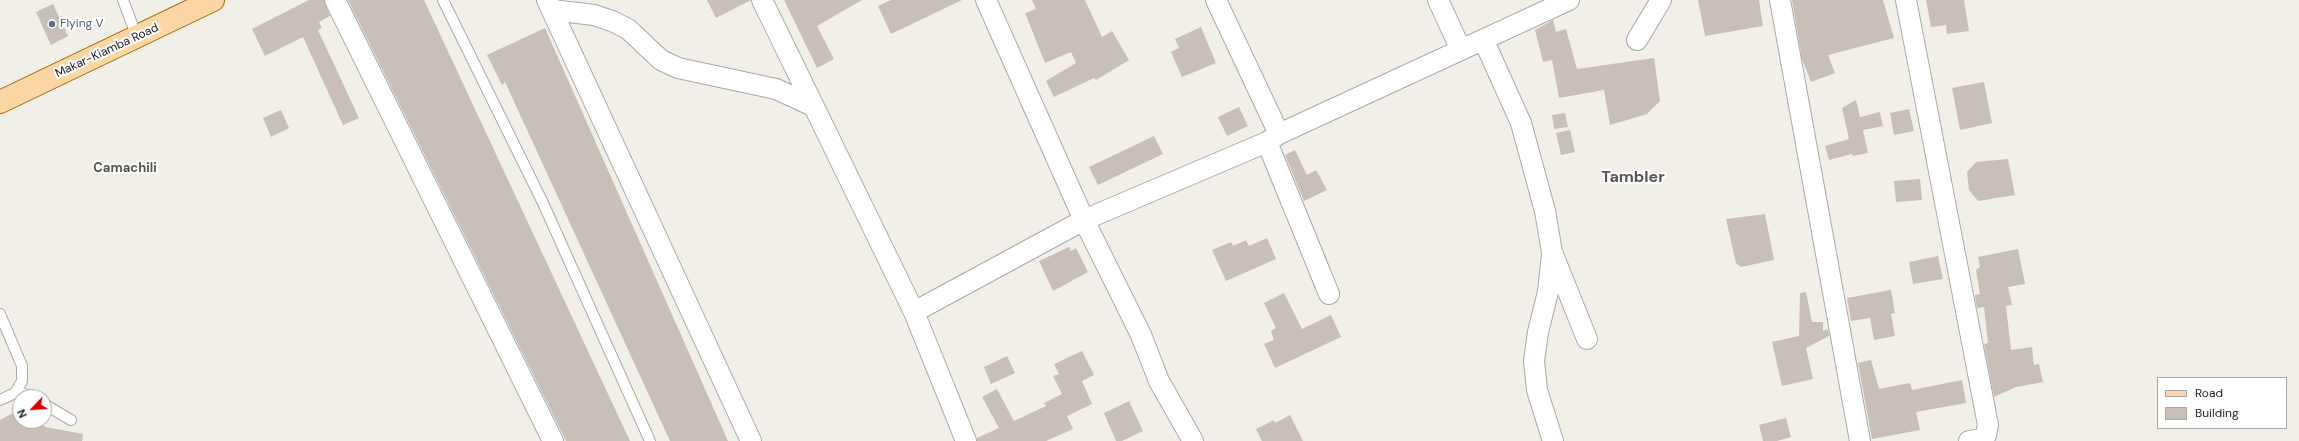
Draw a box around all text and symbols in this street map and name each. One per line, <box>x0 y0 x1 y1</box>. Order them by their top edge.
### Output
place label: Flying V <box>60 17 103 31</box>
marker: Flying V <box>47 19 57 29</box>
street label: Makar-Kiamba Road <box>53 21 161 81</box>
district label: Camachili <box>93 161 157 177</box>
district label: Tambler <box>1601 168 1665 188</box>
legend <box>2157 377 2287 429</box>
text: Road <box>2195 385 2223 401</box>
north arrow <box>12 389 52 429</box>
text: Building <box>2195 405 2239 421</box>
text: N <box>14 407 30 420</box>

